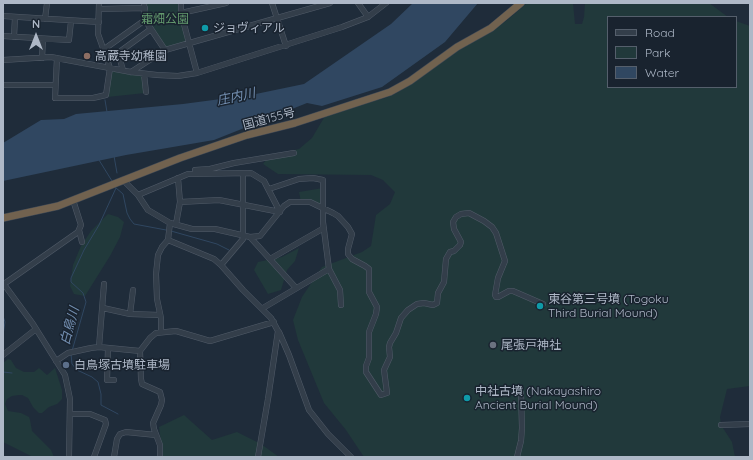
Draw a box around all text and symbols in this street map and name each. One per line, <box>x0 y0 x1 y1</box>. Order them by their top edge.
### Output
park label: 霜畑公園 <box>141 12 189 26</box>
north arrow <box>16 16 56 56</box>
legend <box>607 16 737 88</box>
text: N <box>32 17 40 31</box>
place label: ジョヴィアル <box>213 21 285 35</box>
marker: ジョヴィアル <box>200 23 210 33</box>
text: Road <box>645 25 675 40</box>
text: Park <box>645 45 670 60</box>
place label: 高蔵寺幼稚園 <box>95 49 167 63</box>
marker: 高蔵寺幼稚園 <box>82 51 92 61</box>
text: Water <box>645 65 679 80</box>
water label: 庄内川 <box>215 85 257 109</box>
street label: 国道155号 <box>241 105 297 133</box>
place label: 東谷第三号墳 (Togoku Third Burial Mound) <box>548 292 669 320</box>
marker: 東谷第三号墳 (Togoku Third Burial Mound) <box>535 301 545 311</box>
water label: 白鳥川 <box>57 305 83 347</box>
place label: 尾張戸神社 <box>501 338 561 352</box>
marker: 尾張戸神社 <box>488 340 498 350</box>
place label: 白鳥塚古墳駐車場 <box>74 358 170 372</box>
marker: 白鳥塚古墳駐車場 <box>61 360 71 370</box>
place label: 中社古墳 (Nakayashiro Ancient Burial Mound) <box>475 384 601 412</box>
marker: 中社古墳 (Nakayashiro Ancient Burial Mound) <box>462 393 472 403</box>

